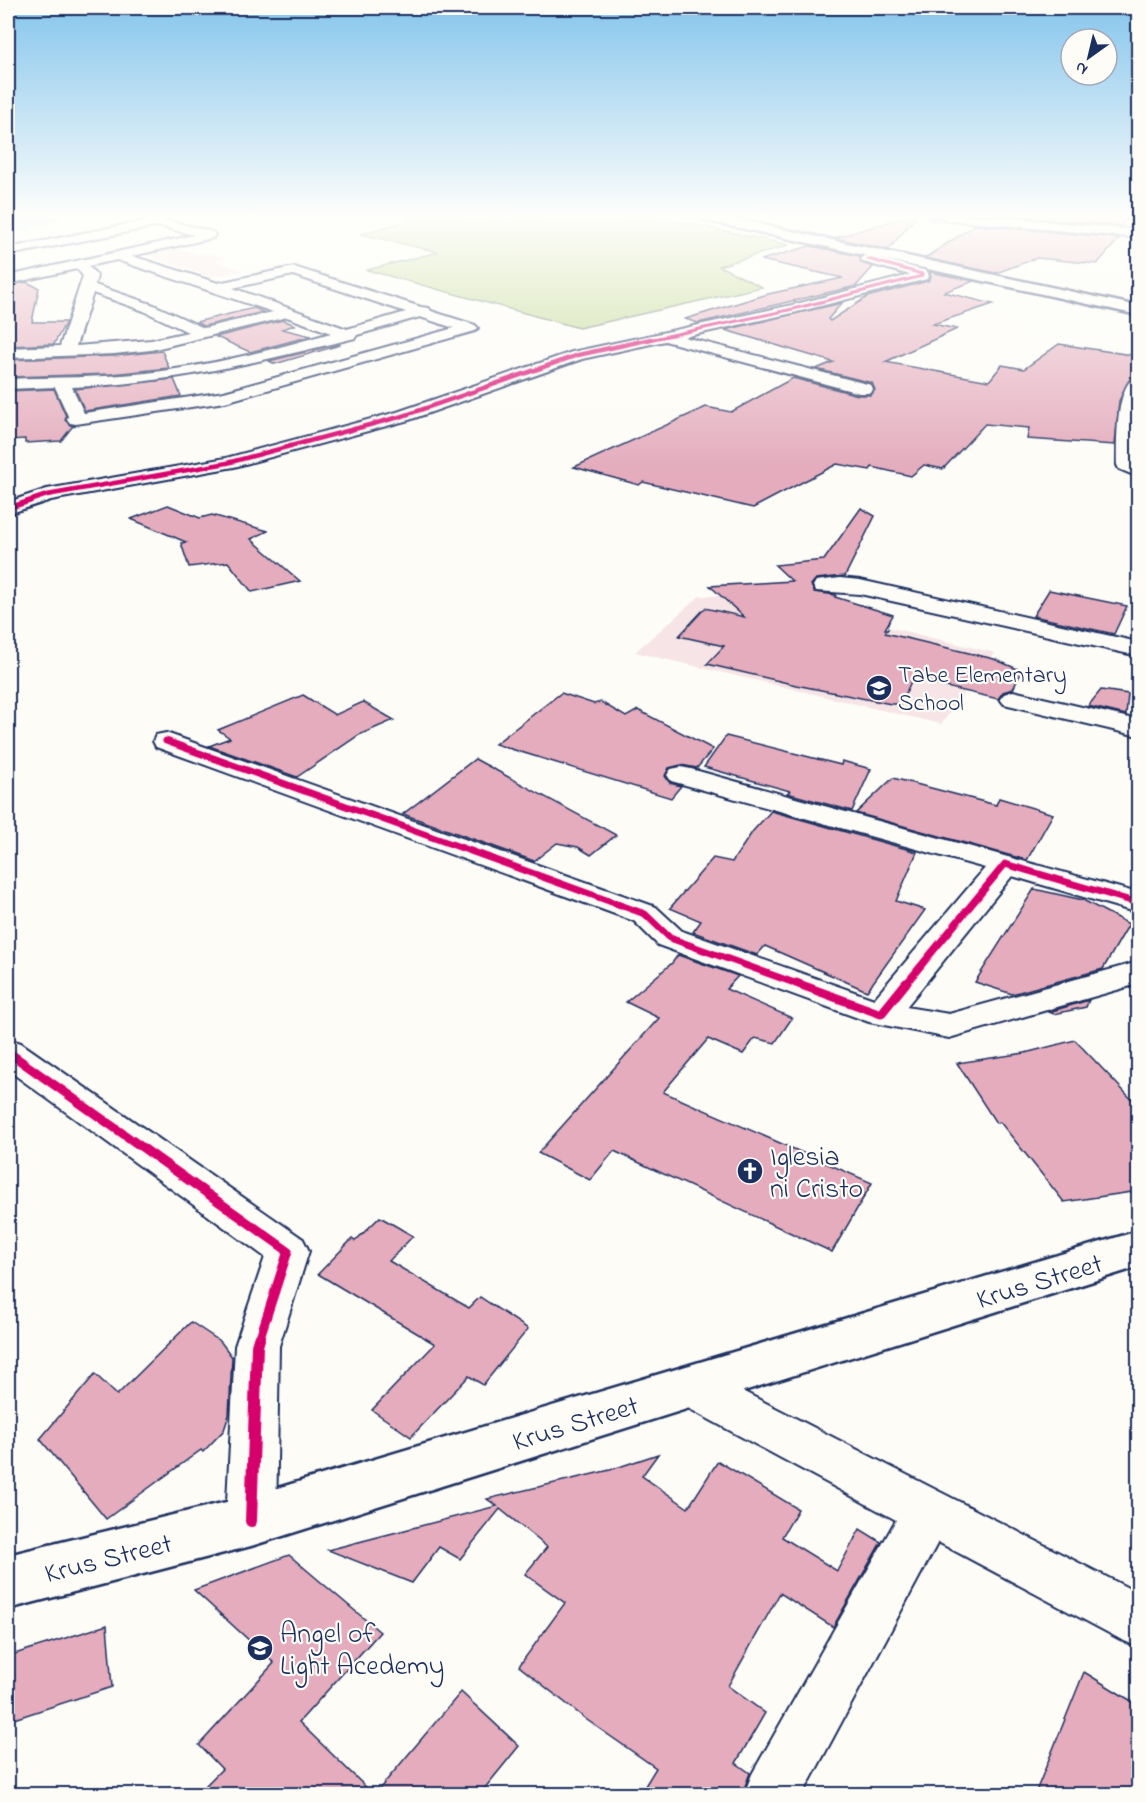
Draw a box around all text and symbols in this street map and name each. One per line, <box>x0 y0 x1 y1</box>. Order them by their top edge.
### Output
north arrow <box>1059 27 1119 87</box>
text: N <box>1070 55 1093 81</box>
place label: Tabe Elementary School <box>898 659 1066 722</box>
school or university icon: Tabe Elementary School <box>864 673 894 703</box>
place label: Iglesia ni Cristo <box>770 1138 863 1211</box>
church icon: Iglesia ni Cristo <box>735 1156 765 1186</box>
street label: Krus Street <box>972 1245 1108 1322</box>
street label: Krus Street <box>508 1387 644 1464</box>
street label: Krus Street <box>41 1525 177 1596</box>
place label: Angel of Light Acedemy <box>280 1615 444 1688</box>
school or university icon: Angel of Light Acedemy <box>245 1633 275 1663</box>

